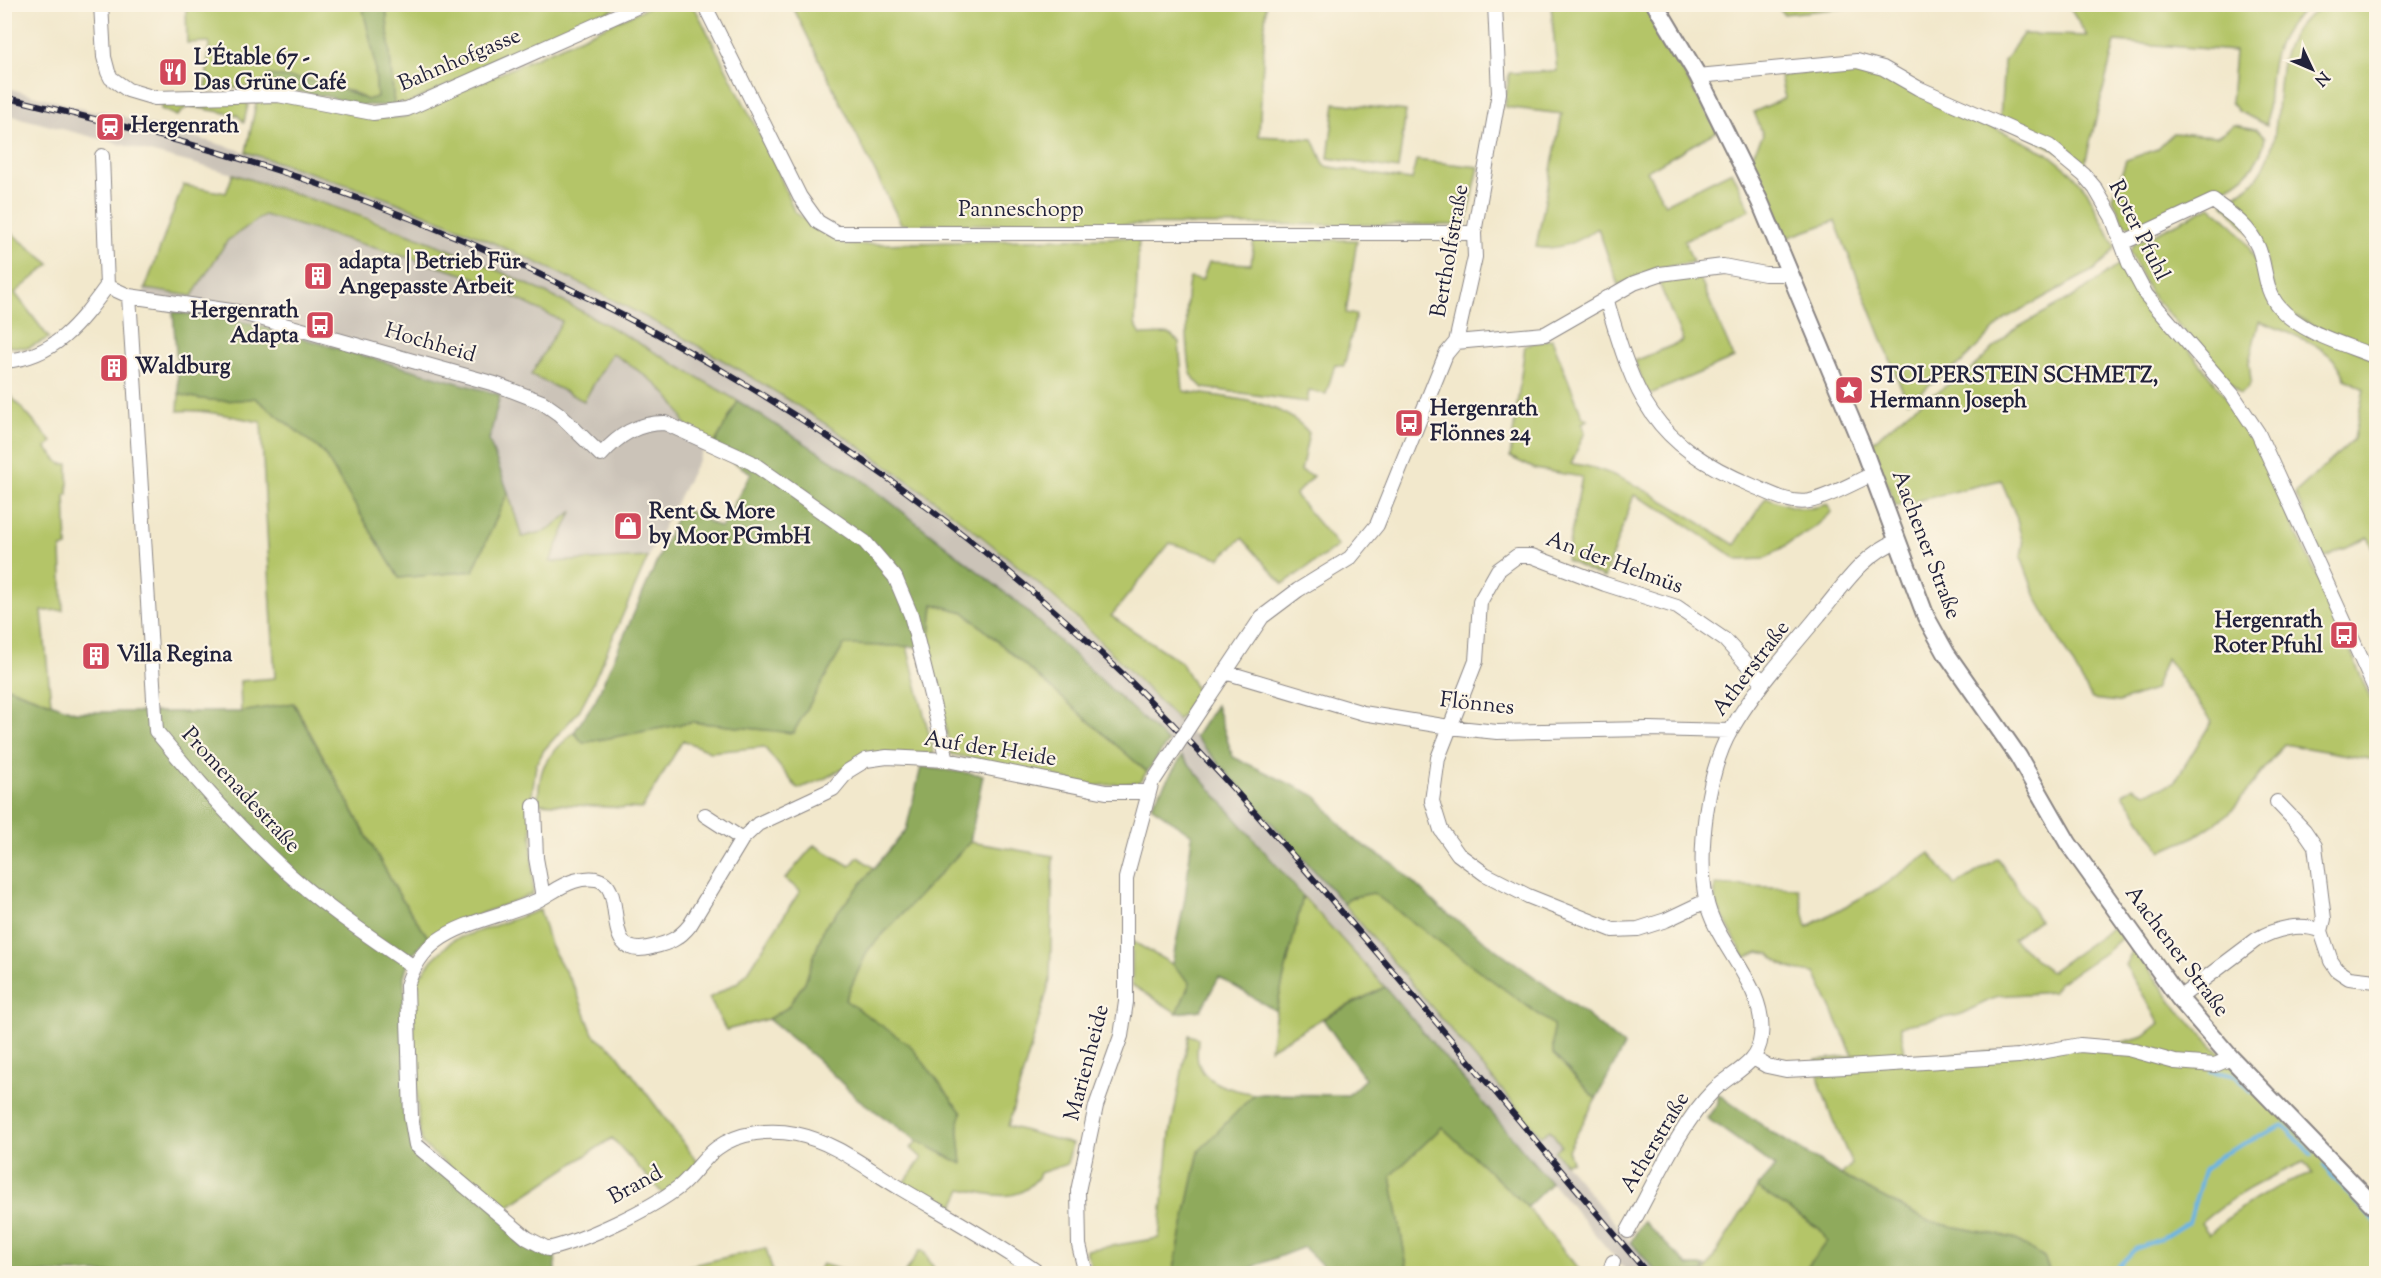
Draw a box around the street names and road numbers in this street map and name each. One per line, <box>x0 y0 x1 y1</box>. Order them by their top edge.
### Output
street label: Bahnhofgasse <box>394 21 526 101</box>
street label: Roter Pfuhl <box>2099 175 2177 287</box>
street label: Bertholfstraße <box>1424 182 1478 320</box>
street label: Panneschopp <box>958 195 1084 227</box>
street label: Hochheid <box>381 316 479 372</box>
street label: Aachener Straße <box>1882 466 1968 624</box>
street label: An der Helmüs <box>1541 524 1687 604</box>
street label: Atherstraße <box>1705 614 1799 724</box>
street label: Flönnes <box>1438 685 1516 725</box>
street label: Promenadestraße <box>173 721 307 861</box>
street label: Auf der Heide <box>921 724 1059 776</box>
street label: Aachener Straße <box>2116 880 2236 1024</box>
street label: Marienheide <box>1057 1001 1119 1125</box>
street label: Atherstraße <box>1613 1086 1699 1200</box>
street label: Brand <box>603 1158 669 1214</box>

